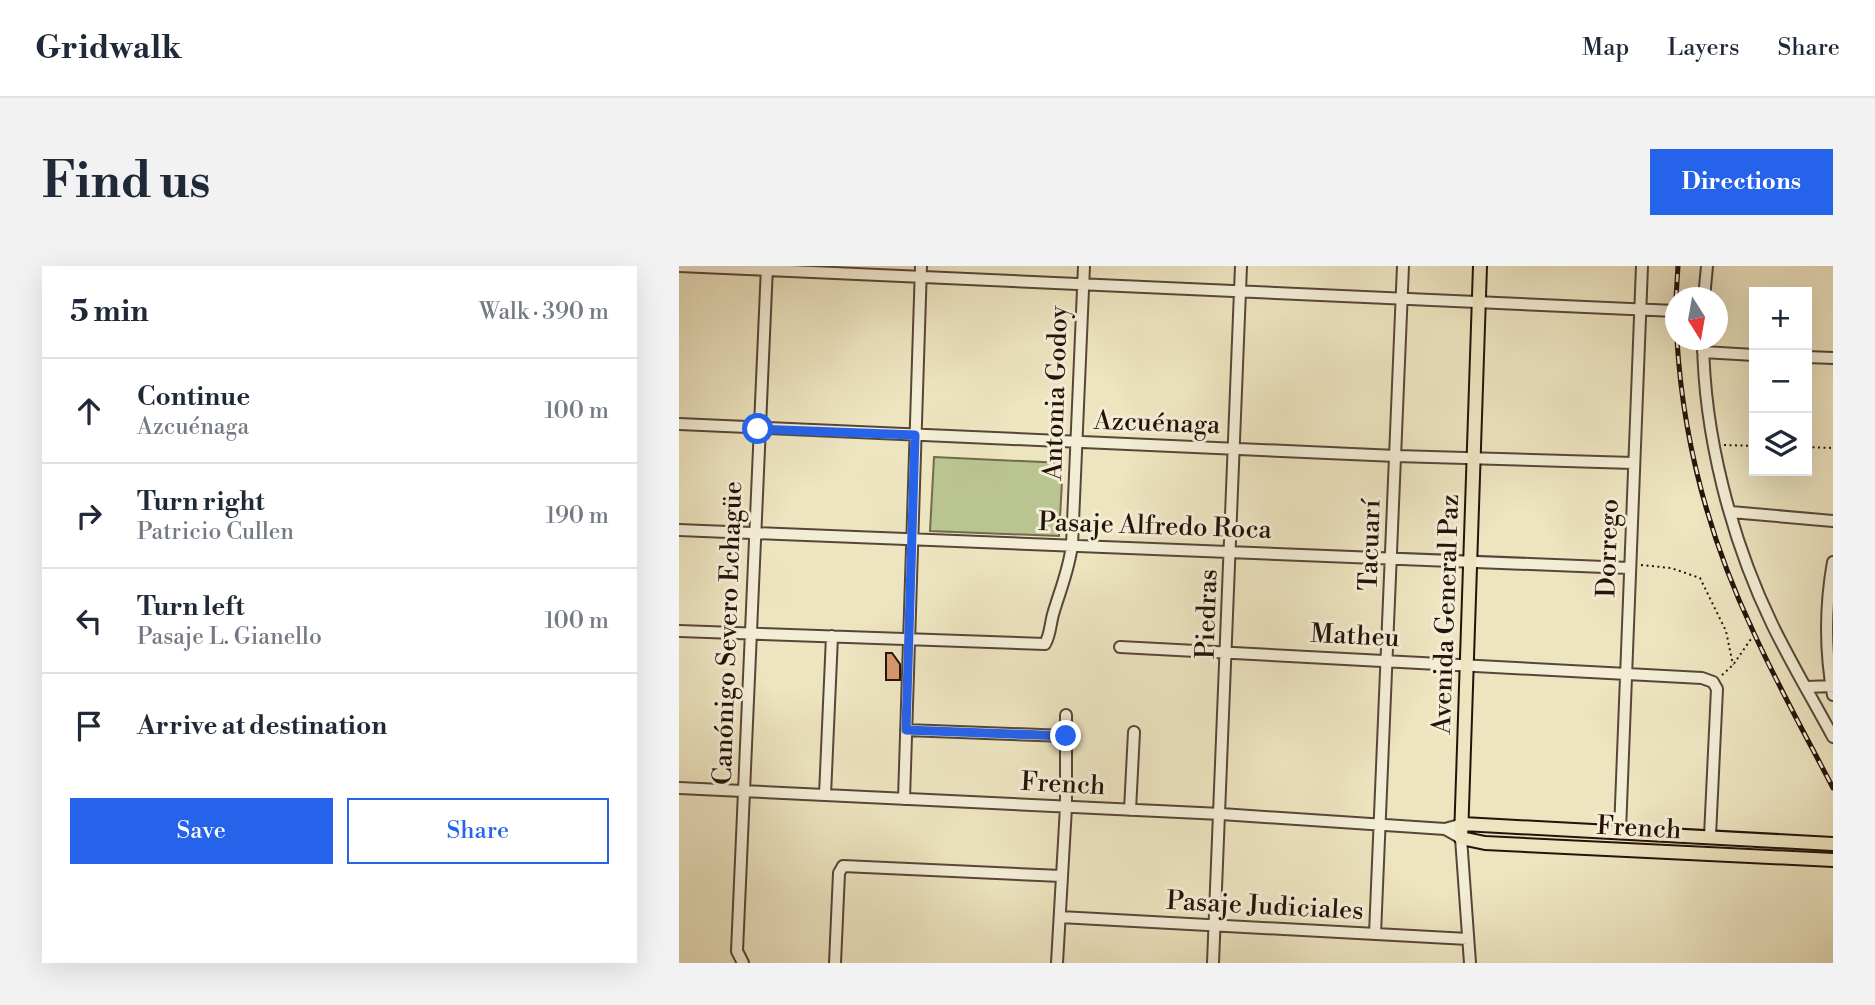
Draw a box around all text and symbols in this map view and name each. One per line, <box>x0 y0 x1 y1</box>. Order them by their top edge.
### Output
text: Gridwalk <box>35 28 182 69</box>
text: Map <box>1582 33 1629 63</box>
text: Layers <box>1667 33 1739 63</box>
text: Share <box>1777 33 1840 63</box>
button: Directions <box>1650 149 1833 215</box>
text: Find us <box>42 152 211 213</box>
north arrow <box>1665 287 1728 350</box>
map controls <box>1749 287 1812 476</box>
button: + <box>1749 287 1812 350</box>
text: 5 min <box>70 293 149 331</box>
text: Walk · 390 m <box>479 298 609 326</box>
street label: Antonia Godoy <box>1037 305 1075 482</box>
button: − <box>1749 350 1812 413</box>
text: Continue <box>137 381 250 413</box>
icon: ahead <box>70 392 108 430</box>
text: 100 m <box>544 397 609 425</box>
street label: Azcuénaga <box>1092 405 1222 441</box>
text: Azcuénaga <box>137 413 249 441</box>
route start <box>742 413 773 444</box>
button: layers <box>1749 413 1812 476</box>
street label: Canónigo Severo Echagüe <box>707 480 749 786</box>
text: Turn right <box>137 486 265 518</box>
street label: Avenida General Paz <box>1426 494 1466 735</box>
icon: right <box>70 497 108 535</box>
street label: Tacuarí <box>1352 497 1388 591</box>
street label: Dorrego <box>1590 498 1626 598</box>
text: 190 m <box>546 502 609 530</box>
street label: Pasaje Alfredo Roca <box>1038 506 1273 546</box>
text: Patricio Cullen <box>137 518 294 546</box>
street label: Piedras <box>1189 569 1225 659</box>
text: Turn left <box>137 591 245 623</box>
icon: left <box>70 602 108 640</box>
text: 100 m <box>544 607 609 635</box>
street label: Matheu <box>1310 618 1401 654</box>
text: Pasaje L. Gianello <box>137 623 322 651</box>
icon: arrive <box>70 707 108 745</box>
text: Arrive at destination <box>137 710 387 742</box>
route end <box>1050 720 1081 751</box>
street label: French <box>1020 766 1106 802</box>
button: Save <box>70 798 333 864</box>
button: Share <box>347 798 609 864</box>
street label: French <box>1596 810 1682 846</box>
street label: Pasaje Judiciales <box>1166 885 1364 927</box>

